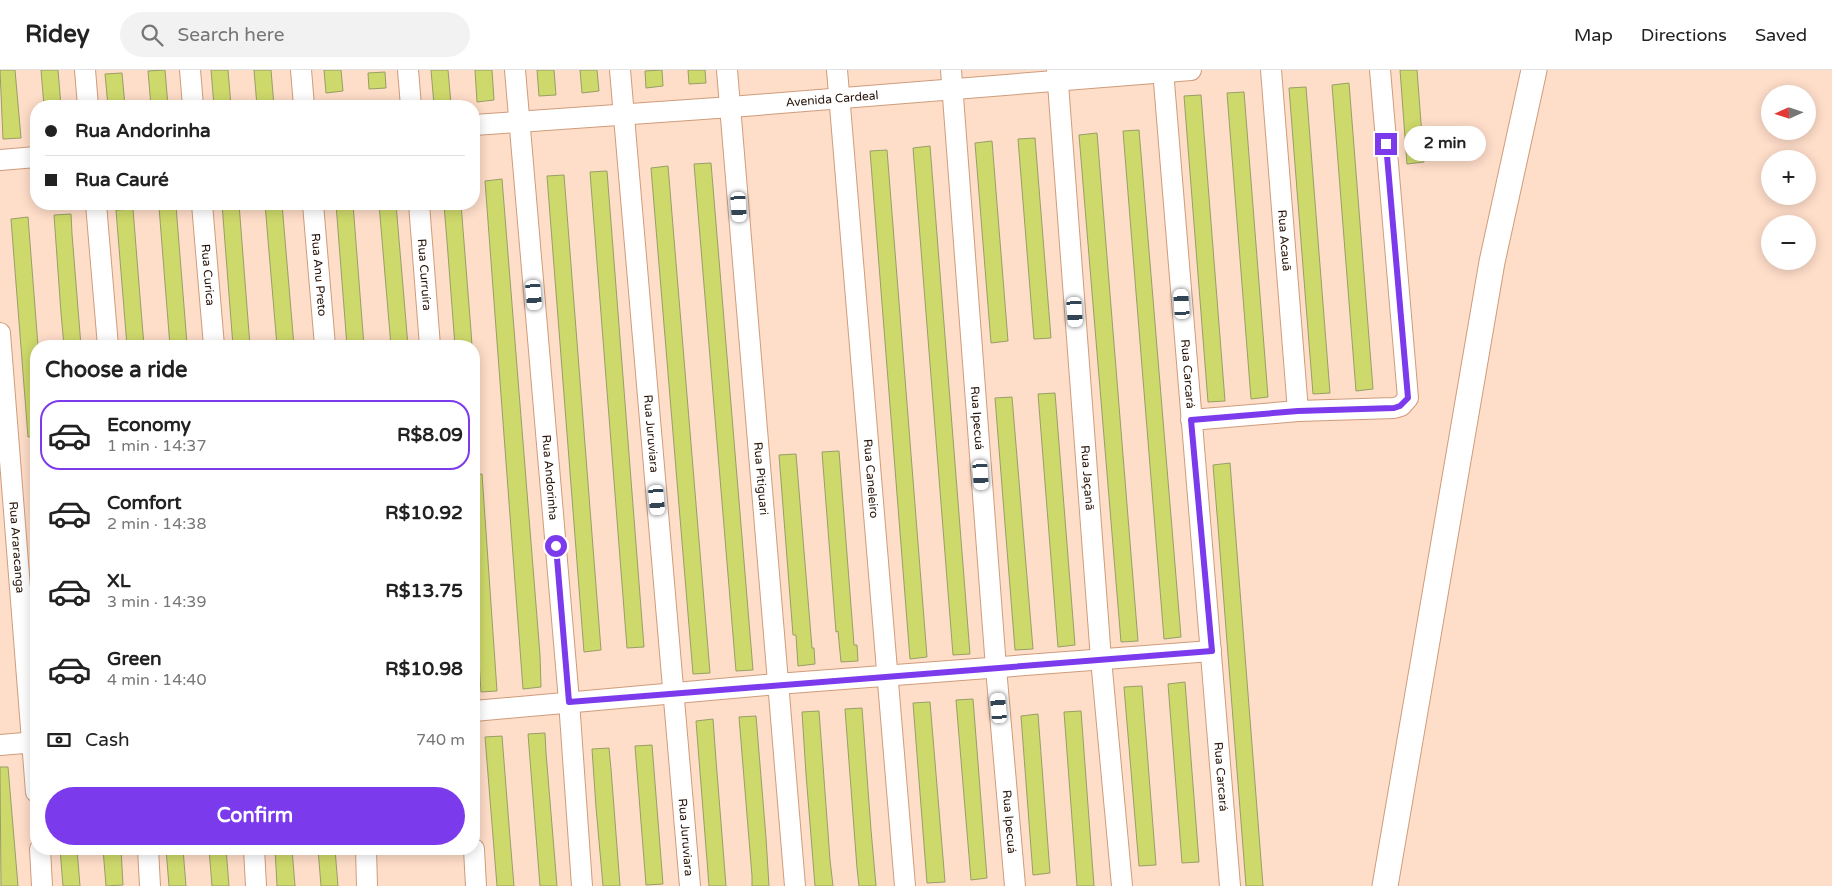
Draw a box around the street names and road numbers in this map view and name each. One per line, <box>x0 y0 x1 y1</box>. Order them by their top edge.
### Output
street label: Avenida Cardeal <box>785 88 879 110</box>
street label: Rua Acauã <box>1275 209 1294 272</box>
street label: Rua Anu Preto <box>308 233 329 317</box>
street label: Rua Curruíra <box>415 238 434 311</box>
street label: Rua Curica <box>198 243 218 306</box>
street label: Rua Carcará <box>1178 339 1198 409</box>
street label: Rua Ipecuá <box>968 386 987 450</box>
street label: Rua Juruviara <box>641 394 662 473</box>
street label: Rua Andorinha <box>539 434 561 521</box>
street label: Rua Caneleiro <box>861 438 881 519</box>
street label: Rua Pitiguari <box>751 441 771 516</box>
street label: Rua Jaçanã <box>1078 445 1097 511</box>
street label: Rua Araracanga <box>6 501 27 594</box>
street label: Rua Carcará <box>1211 741 1231 812</box>
street label: Rua Ipecuá <box>1000 789 1019 854</box>
street label: Rua Juruviara <box>676 798 696 877</box>

